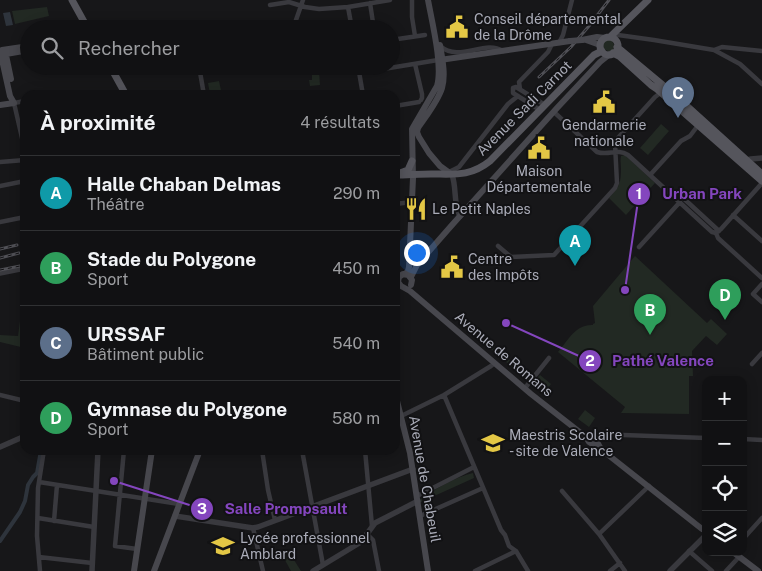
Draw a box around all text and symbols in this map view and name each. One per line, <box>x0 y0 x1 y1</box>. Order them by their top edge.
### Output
place label: Conseil départemental de la Drôme <box>474 11 622 43</box>
public building icon: Conseil départemental de la Drôme <box>444 14 470 40</box>
search box <box>20 20 400 75</box>
icon: search <box>38 34 66 62</box>
text: Rechercher <box>78 37 180 59</box>
street label: Avenue Sadi Carnot <box>473 57 575 159</box>
pin: C <box>662 77 694 118</box>
public building icon: Gendarmerie nationale <box>591 89 617 115</box>
text: À proximité <box>40 110 156 135</box>
text: 4 résultats <box>300 113 380 132</box>
place label: Gendarmerie nationale <box>562 117 646 149</box>
public building icon: Maison Départementale <box>526 135 552 161</box>
place label: Maison Départementale <box>487 163 591 195</box>
text: Halle Chaban Delmas <box>87 173 281 195</box>
callout: Urban Park <box>627 179 752 209</box>
text: A <box>50 184 62 203</box>
text: 290 m <box>333 184 380 203</box>
text: 1 <box>636 185 642 202</box>
text: Urban Park <box>662 185 742 202</box>
text: Théâtre <box>87 195 145 214</box>
restaurant icon: Le Petit Naples <box>403 196 429 222</box>
place label: Le Petit Naples <box>432 201 531 217</box>
pin: A <box>559 225 591 266</box>
your location <box>404 240 430 266</box>
text: Stade du Polygone <box>87 248 256 270</box>
place label: Centre des Impôts <box>468 251 539 283</box>
public building icon: Centre des Impôts <box>439 254 465 280</box>
text: B <box>51 259 61 278</box>
text: 450 m <box>332 259 380 278</box>
text: Sport <box>87 270 129 289</box>
pin: D <box>709 279 741 320</box>
pin: B <box>634 294 666 335</box>
street label: Avenue de Romans <box>452 308 556 400</box>
text: URSSAF <box>87 323 165 345</box>
text: C <box>50 334 62 353</box>
text: 540 m <box>332 334 380 353</box>
text: Bâtiment public <box>87 345 204 364</box>
callout: Pathé Valence <box>577 346 724 376</box>
text: 2 <box>585 352 595 369</box>
text: Pathé Valence <box>612 352 714 369</box>
map controls <box>702 376 747 556</box>
button: + <box>702 376 747 421</box>
text: Gymnase du Polygone <box>87 398 287 420</box>
text: D <box>50 409 62 428</box>
text: 580 m <box>332 409 380 428</box>
street label: Avenue de Chabeuil <box>406 414 444 544</box>
text: Sport <box>87 420 129 439</box>
button: − <box>702 421 747 466</box>
place label: Maestris Scolaire - site de Valence <box>509 427 622 459</box>
school or university icon: Maestris Scolaire - site de Valence <box>480 430 506 456</box>
button: locate <box>702 466 747 511</box>
callout: Salle Prompsault <box>189 494 357 524</box>
text: 3 <box>197 500 207 517</box>
text: Salle Prompsault <box>224 500 348 517</box>
button: layers <box>702 511 747 556</box>
place label: Lycée professionnel Amblard <box>240 530 370 562</box>
school or university icon: Lycée professionnel Amblard <box>210 533 236 559</box>

